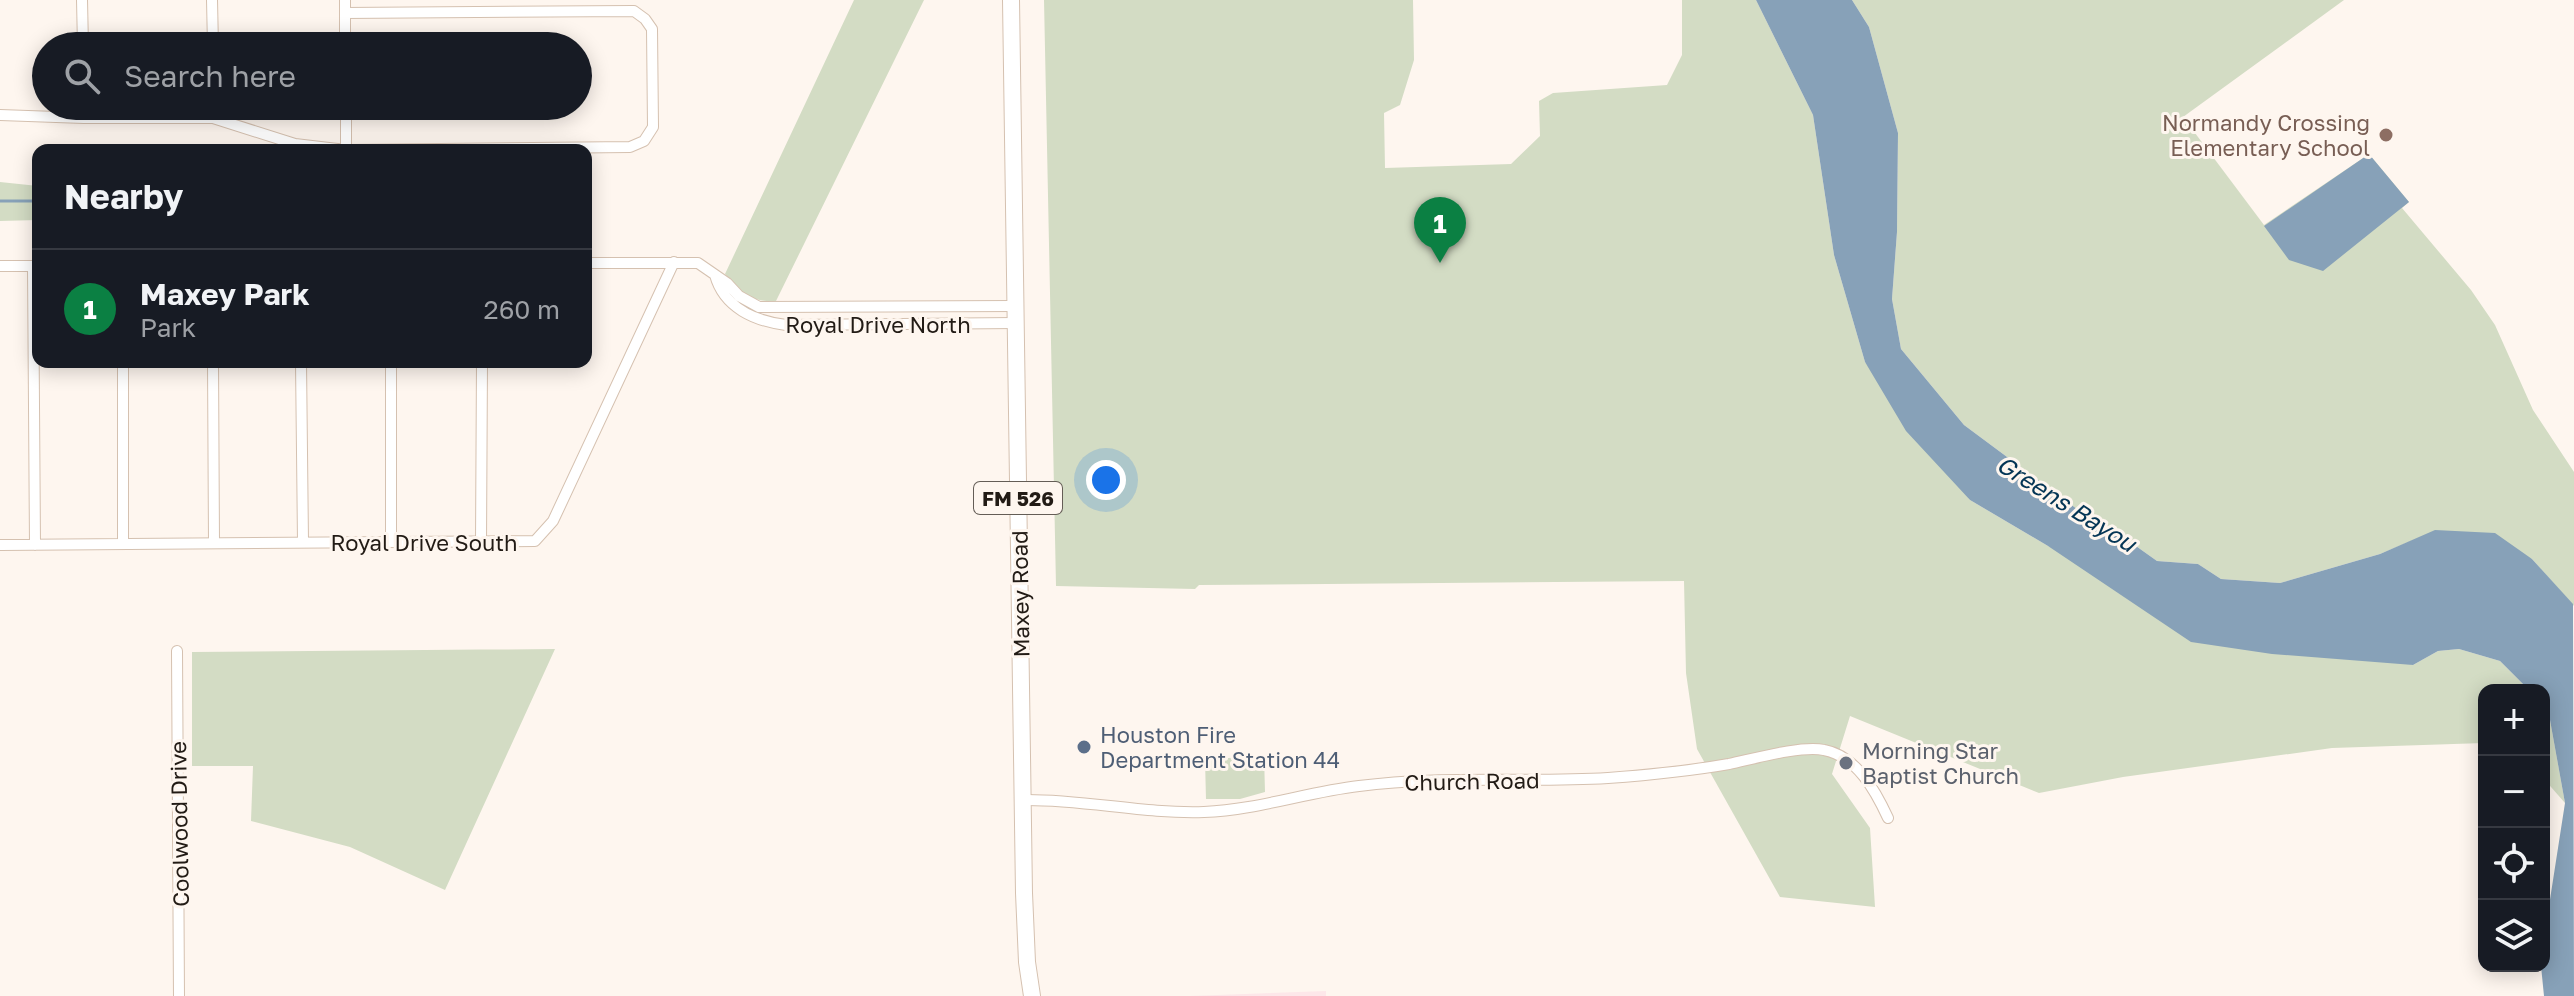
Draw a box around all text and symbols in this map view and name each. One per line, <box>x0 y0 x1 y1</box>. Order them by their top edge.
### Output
search box <box>32 32 592 120</box>
icon: search <box>60 54 104 98</box>
text: Search here <box>124 58 296 94</box>
place label: Normandy Crossing Elementary School <box>2162 109 2370 161</box>
marker: Normandy Crossing Elementary School <box>2377 126 2395 144</box>
text: Nearby <box>64 176 184 216</box>
pin: 1 <box>1414 197 1466 263</box>
text: Maxey Park <box>140 276 310 312</box>
text: 1 <box>83 294 97 325</box>
text: 260 m <box>484 294 560 325</box>
street label: Royal Drive North <box>785 311 971 338</box>
text: Park <box>140 312 196 343</box>
water label: Greens Bayou <box>1992 449 2143 559</box>
your location <box>1086 460 1126 500</box>
road number: FM 526 <box>974 482 1062 514</box>
street label: Royal Drive South <box>330 529 518 556</box>
street label: Maxey Road <box>1005 530 1035 658</box>
map controls <box>2478 684 2550 972</box>
button: + <box>2478 684 2550 756</box>
place label: Houston Fire Department Station 44 <box>1100 721 1340 773</box>
place label: Morning Star Baptist Church <box>1862 737 2019 789</box>
marker: Houston Fire Department Station 44 <box>1075 738 1093 756</box>
street label: Coolwood Drive <box>164 741 194 907</box>
marker: Morning Star Baptist Church <box>1837 754 1855 772</box>
button: − <box>2478 756 2550 828</box>
street label: Church Road <box>1404 766 1540 796</box>
button: locate <box>2478 828 2550 900</box>
button: layers <box>2478 900 2550 972</box>

